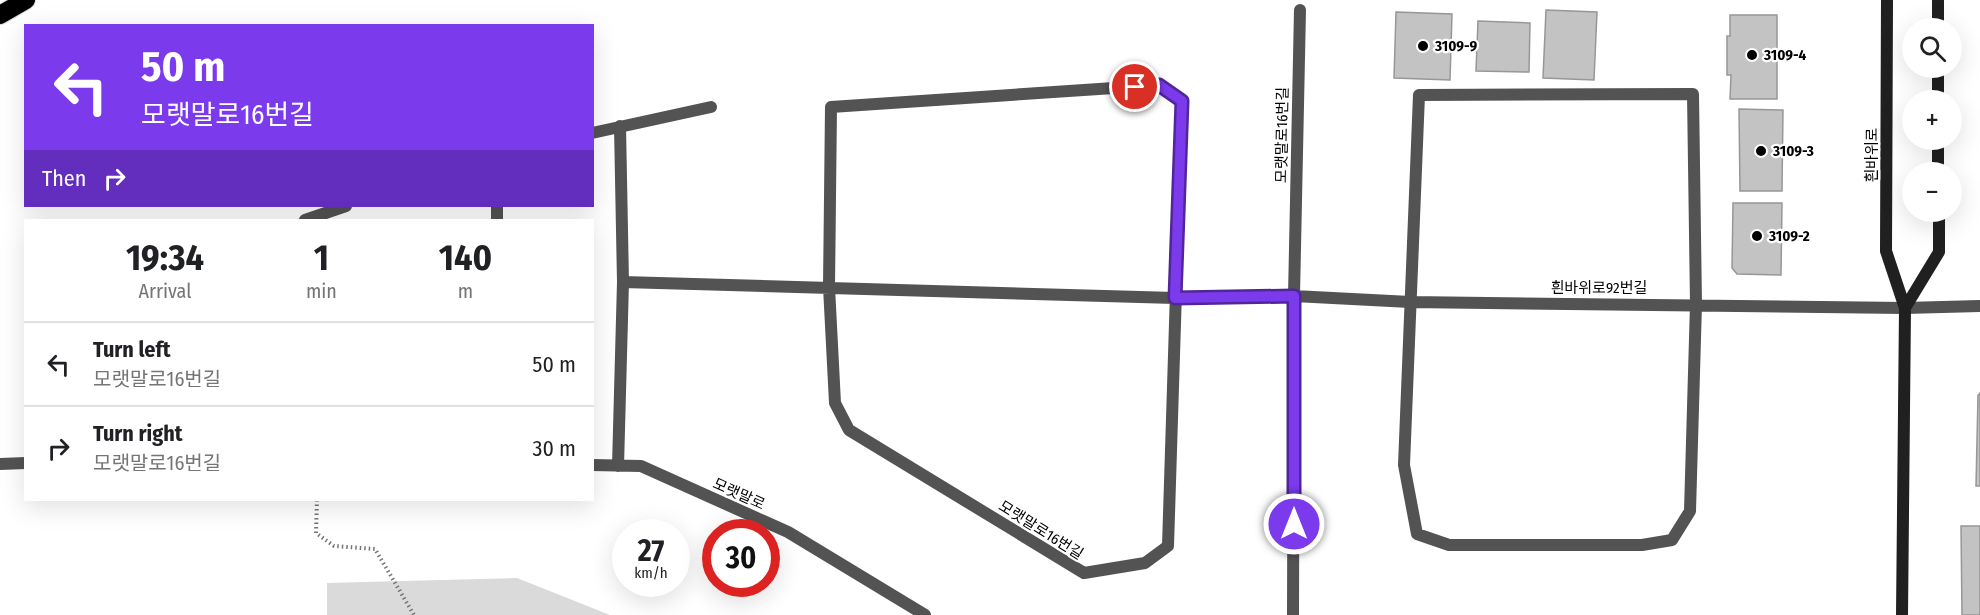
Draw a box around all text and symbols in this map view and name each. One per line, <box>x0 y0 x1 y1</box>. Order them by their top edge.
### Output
map controls <box>1902 18 1962 222</box>
button: search <box>1902 18 1962 78</box>
place label: 3109-9 <box>1434 37 1477 55</box>
marker: 3109-9 <box>1416 39 1430 53</box>
text: 50 m <box>141 42 225 92</box>
place label: 3109-4 <box>1763 46 1806 64</box>
icon: left <box>42 48 120 126</box>
marker: 3109-4 <box>1745 48 1759 62</box>
pin <box>1109 61 1160 112</box>
icon: arrive <box>1118 70 1151 103</box>
street label: 모랫말로16번길 <box>1272 87 1292 183</box>
button: + <box>1902 90 1962 150</box>
text: 모랫말로16번길 <box>141 99 314 131</box>
street label: 흰바위로 <box>1863 127 1881 183</box>
place label: 3109-3 <box>1772 142 1814 160</box>
marker: 3109-3 <box>1754 144 1768 158</box>
icon: right <box>98 162 131 195</box>
button: − <box>1902 162 1962 222</box>
text: Then <box>42 165 86 192</box>
place label: 3109-2 <box>1768 227 1810 245</box>
marker: 3109-2 <box>1750 229 1764 243</box>
text: 19:34 <box>126 236 204 280</box>
text: 1 <box>314 236 329 280</box>
text: 140 <box>439 236 492 280</box>
text: Arrival <box>138 279 191 303</box>
text: min <box>306 279 337 303</box>
text: m <box>458 279 473 303</box>
street label: 흰바위로92번길 <box>1551 279 1647 297</box>
text: Turn left <box>93 336 171 363</box>
icon: left <box>42 348 75 381</box>
text: 50 m <box>532 351 576 378</box>
text: 모랫말로16번길 <box>93 367 221 391</box>
text: Turn right <box>93 420 182 447</box>
icon: right <box>42 432 75 465</box>
text: 30 m <box>533 435 576 462</box>
text: 모랫말로16번길 <box>93 451 221 475</box>
street label: 모랫말로 <box>710 475 768 513</box>
position arrow <box>1262 492 1326 556</box>
street label: 모랫말로16번길 <box>995 497 1087 563</box>
speed limit sign: 30 <box>702 519 780 597</box>
text: 27 <box>638 533 664 569</box>
text: km/h <box>634 564 668 582</box>

